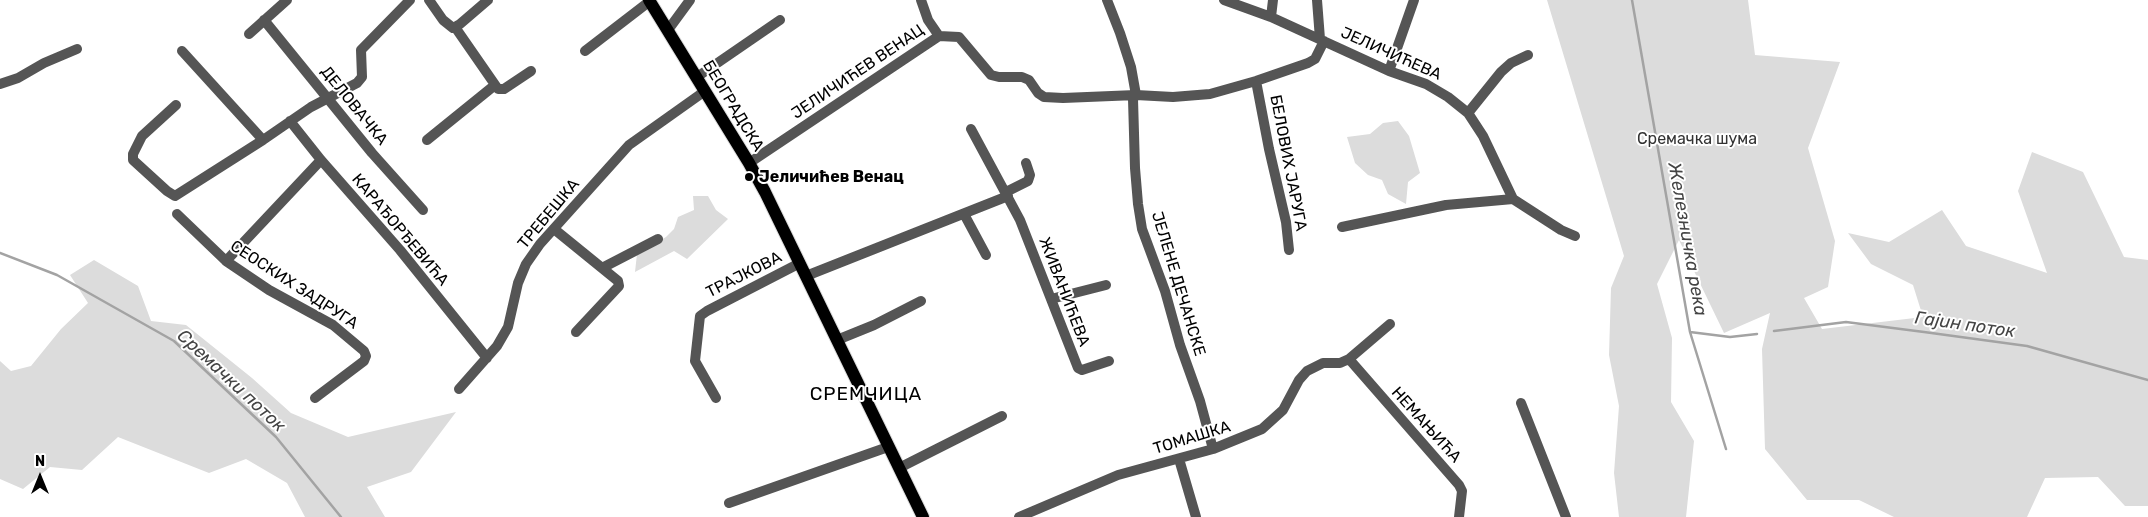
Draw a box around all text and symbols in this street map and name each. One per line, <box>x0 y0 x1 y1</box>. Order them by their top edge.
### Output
street label: ЈЕЛИЧИЋЕВ ВЕНАЦ <box>788 21 928 123</box>
street label: ЈЕЛИЧИЋЕВА <box>1338 23 1444 85</box>
street label: БЕОГРАДСКА <box>698 57 768 155</box>
street label: ДЕЛОВАЧКА <box>316 63 392 149</box>
street label: БЕЛОВИХ ЈАРУГА <box>1265 93 1311 233</box>
park label: Сремачка шума <box>1637 129 1757 149</box>
water label: Железничка река <box>1663 160 1711 318</box>
place label: Јеличићев Венац <box>759 167 904 187</box>
street label: КАРАЂОРЂЕВИЋА <box>347 170 453 290</box>
marker: Јеличићев Венац <box>743 171 755 183</box>
street label: ТРЕБЕШКА <box>514 175 584 253</box>
street label: ЈЕЛЕНЕ ДЕЧАНСКЕ <box>1147 209 1209 359</box>
street label: ЖИВАНИЋЕВА <box>1034 235 1094 349</box>
street label: СЕОСКИХ ЗАДРУГА <box>226 236 362 334</box>
street label: ТРАЈКОВА <box>703 248 785 302</box>
water label: Гајин поток <box>1914 307 2016 343</box>
water label: Сремачки поток <box>172 325 290 437</box>
street label: НЕМАЊИЋА <box>1387 383 1465 467</box>
district label: СРЕМЧИЦА <box>809 384 923 406</box>
street label: ТОМАШКА <box>1151 417 1233 459</box>
north arrow <box>15 452 65 502</box>
text: N <box>35 453 45 470</box>

